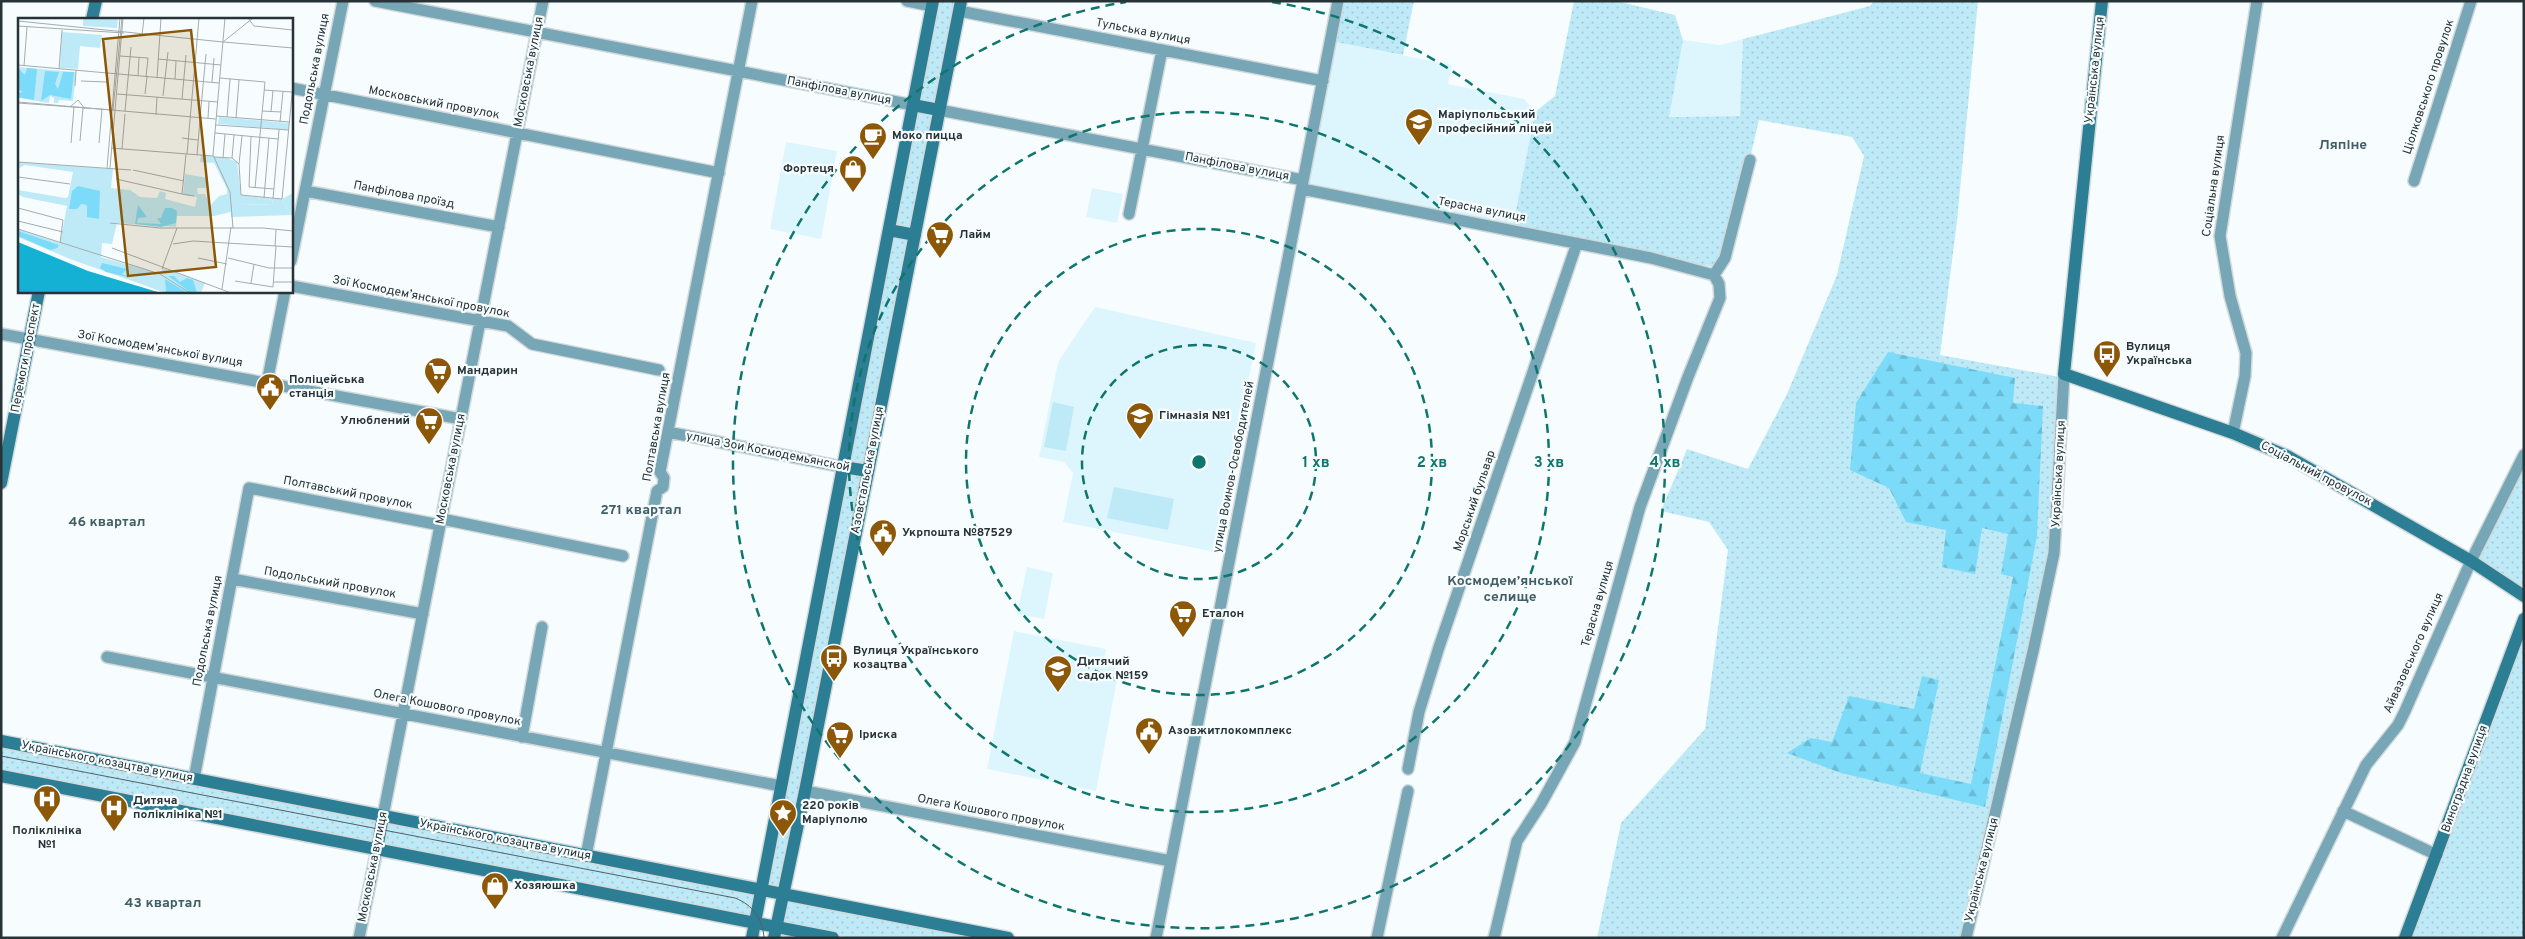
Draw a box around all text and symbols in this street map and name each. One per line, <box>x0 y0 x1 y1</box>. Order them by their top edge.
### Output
street label: Подольська вулиця <box>296 12 334 126</box>
street label: Московська вулиця <box>510 15 548 129</box>
street label: Тульська вулиця <box>1094 15 1192 49</box>
street label: Українська вулиця <box>2081 16 2109 124</box>
street label: Ціолковського провулок <box>2400 17 2458 157</box>
inset map <box>18 18 292 292</box>
street label: Панфілова вулиця <box>786 73 892 109</box>
street label: Московський провулок <box>367 82 501 124</box>
school or university icon: Маріупольський професійний ліцей <box>1404 107 1434 146</box>
place label: Маріупольський професійний ліцей <box>1438 107 1552 137</box>
cafe icon: Моко пицца <box>858 121 888 160</box>
place label: Моко пицца <box>892 128 963 144</box>
street label: Соціальна вулиця <box>2199 134 2229 238</box>
district label: Ляпіне <box>2319 137 2367 154</box>
street label: Панфілова вулиця <box>1184 149 1290 185</box>
shop icon: Фортеця <box>838 154 868 193</box>
place label: Фортеця <box>783 161 834 177</box>
street label: Панфілова проїзд <box>352 177 456 213</box>
street label: Терасна вулиця <box>1437 194 1527 226</box>
supermarket icon: Лайм <box>925 220 955 259</box>
place label: Лайм <box>959 227 991 243</box>
street label: Зої Космодем’янської провулок <box>331 272 511 322</box>
street label: Перемоги проспект <box>8 302 45 414</box>
street label: Зої Космодем’янської вулиця <box>76 327 244 371</box>
bus stop icon: Вулиця Українська <box>2092 339 2122 378</box>
place label: Вулиця Українська <box>2126 339 2192 369</box>
supermarket icon: Мандарин <box>423 356 453 395</box>
place label: Мандарин <box>457 363 518 379</box>
street label: Полтавська вулиця <box>640 371 674 483</box>
public building icon: Поліцейська станція <box>255 372 285 411</box>
place label: Поліцейська станція <box>289 372 364 402</box>
street label: улица Воинов-Освободителей <box>1210 380 1258 554</box>
school or university icon: Гімназія №1 <box>1125 401 1155 440</box>
street label: Азовстальська вулиця <box>848 405 888 535</box>
supermarket icon: Улюблений <box>414 406 444 445</box>
place label: Гімназія №1 <box>1159 408 1230 424</box>
street label: Московська вулиця <box>432 412 470 526</box>
place label: Улюблений <box>340 413 410 429</box>
street label: Українська вулиця <box>2048 420 2070 528</box>
street label: улица Зои Космодемьянской <box>685 428 851 476</box>
street label: Соціальний провулок <box>2258 438 2375 510</box>
street label: Морський бульвар <box>1450 448 1500 554</box>
centre of rings <box>1190 453 1208 471</box>
text: 1 хв <box>1302 454 1330 473</box>
text: 2 хв <box>1417 454 1447 473</box>
text: 3 хв <box>1534 454 1564 473</box>
text: 4 хв <box>1650 454 1681 473</box>
street label: Полтавський провулок <box>282 473 414 513</box>
district label: 271 квартал <box>600 502 682 519</box>
district label: 46 квартал <box>68 514 146 531</box>
public building icon: Укрпошта №87529 <box>868 518 898 557</box>
place label: Укрпошта №87529 <box>902 525 1013 541</box>
street label: Терасна вулиця <box>1578 559 1618 649</box>
street label: Подольський провулок <box>263 563 398 603</box>
district label: Космодем’янської селище <box>1447 573 1574 606</box>
street label: Подольська вулиця <box>189 574 227 688</box>
street label: Айвазовського вулиця <box>2380 590 2448 716</box>
supermarket icon: Еталон <box>1168 599 1198 638</box>
place label: Еталон <box>1202 606 1244 622</box>
bus stop icon: Вулиця Українського козацтва <box>819 643 849 682</box>
place label: Вулиця Українського козацтва <box>853 643 979 673</box>
school or university icon: Дитячий садок №159 <box>1043 654 1073 693</box>
place label: Дитячий садок №159 <box>1077 654 1148 684</box>
street label: Олега Кошового провулок <box>372 686 522 730</box>
public building icon: Азовжитлокомплекс <box>1134 716 1164 755</box>
supermarket icon: Іриска <box>825 720 855 759</box>
place label: Азовжитлокомплекс <box>1168 723 1292 739</box>
street label: Виноградна вулиця <box>2438 723 2492 835</box>
place label: Іриска <box>859 727 897 743</box>
street label: Українського козацтва вулиця <box>20 737 194 787</box>
hospital icon: Поліклініка №1 <box>32 784 62 823</box>
street label: Олега Кошового провулок <box>916 791 1066 835</box>
hospital icon: Дитяча поліклініка №1 <box>99 793 129 832</box>
place label: Дитяча поліклініка №1 <box>133 793 223 823</box>
place icon: 220 років Маріуполю <box>768 798 798 837</box>
place label: 220 років Маріуполю <box>802 798 868 828</box>
street label: Московська вулиця <box>354 810 392 924</box>
street label: Українського козацтва вулиця <box>418 815 592 865</box>
street label: Українська вулиця <box>1961 816 2003 924</box>
place label: Поліклініка №1 <box>12 823 82 853</box>
shop icon: Хозяюшка <box>480 871 510 910</box>
place label: Хозяюшка <box>514 878 576 894</box>
district label: 43 квартал <box>125 895 201 912</box>

